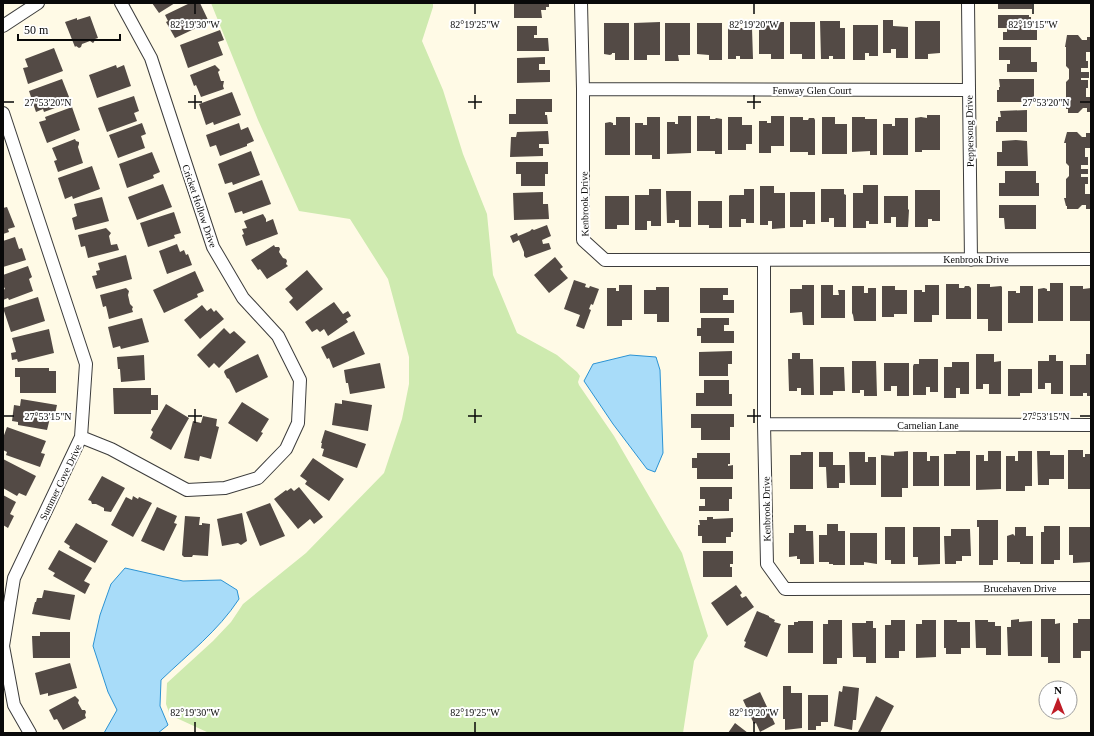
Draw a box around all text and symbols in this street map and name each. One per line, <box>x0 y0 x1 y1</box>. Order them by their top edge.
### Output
scale bar <box>18 16 120 42</box>
text: 82°19'30"W <box>170 19 220 30</box>
text: 82°19'25"W <box>450 19 500 30</box>
text: 82°19'20"W <box>729 19 779 30</box>
text: 82°19'15"W <box>1008 19 1058 30</box>
text: 50 m <box>24 23 49 37</box>
street label: Fenway Glen Court <box>773 85 852 96</box>
street label: Peppersong Drive <box>963 94 976 167</box>
text: 27°53'20"N <box>24 97 72 108</box>
text: 27°53'20"N <box>1022 97 1070 108</box>
street label: Cricket Hollow Drive <box>180 163 219 250</box>
street label: Kenbrook Drive <box>578 171 591 237</box>
street label: Kenbrook Drive <box>943 254 1009 265</box>
text: 27°53'15"N <box>24 411 72 422</box>
text: 27°53'15"N <box>1022 411 1070 422</box>
street label: Carnelian Lane <box>897 420 959 431</box>
street label: Summer Cove Drive <box>37 442 84 522</box>
street label: Kenbrook Drive <box>760 476 773 542</box>
street label: Brucehaven Drive <box>983 583 1057 594</box>
north arrow <box>1038 680 1078 720</box>
text: N <box>1054 684 1062 696</box>
text: 82°19'30"W <box>170 707 220 718</box>
text: 82°19'25"W <box>450 707 500 718</box>
text: 82°19'20"W <box>729 707 779 718</box>

